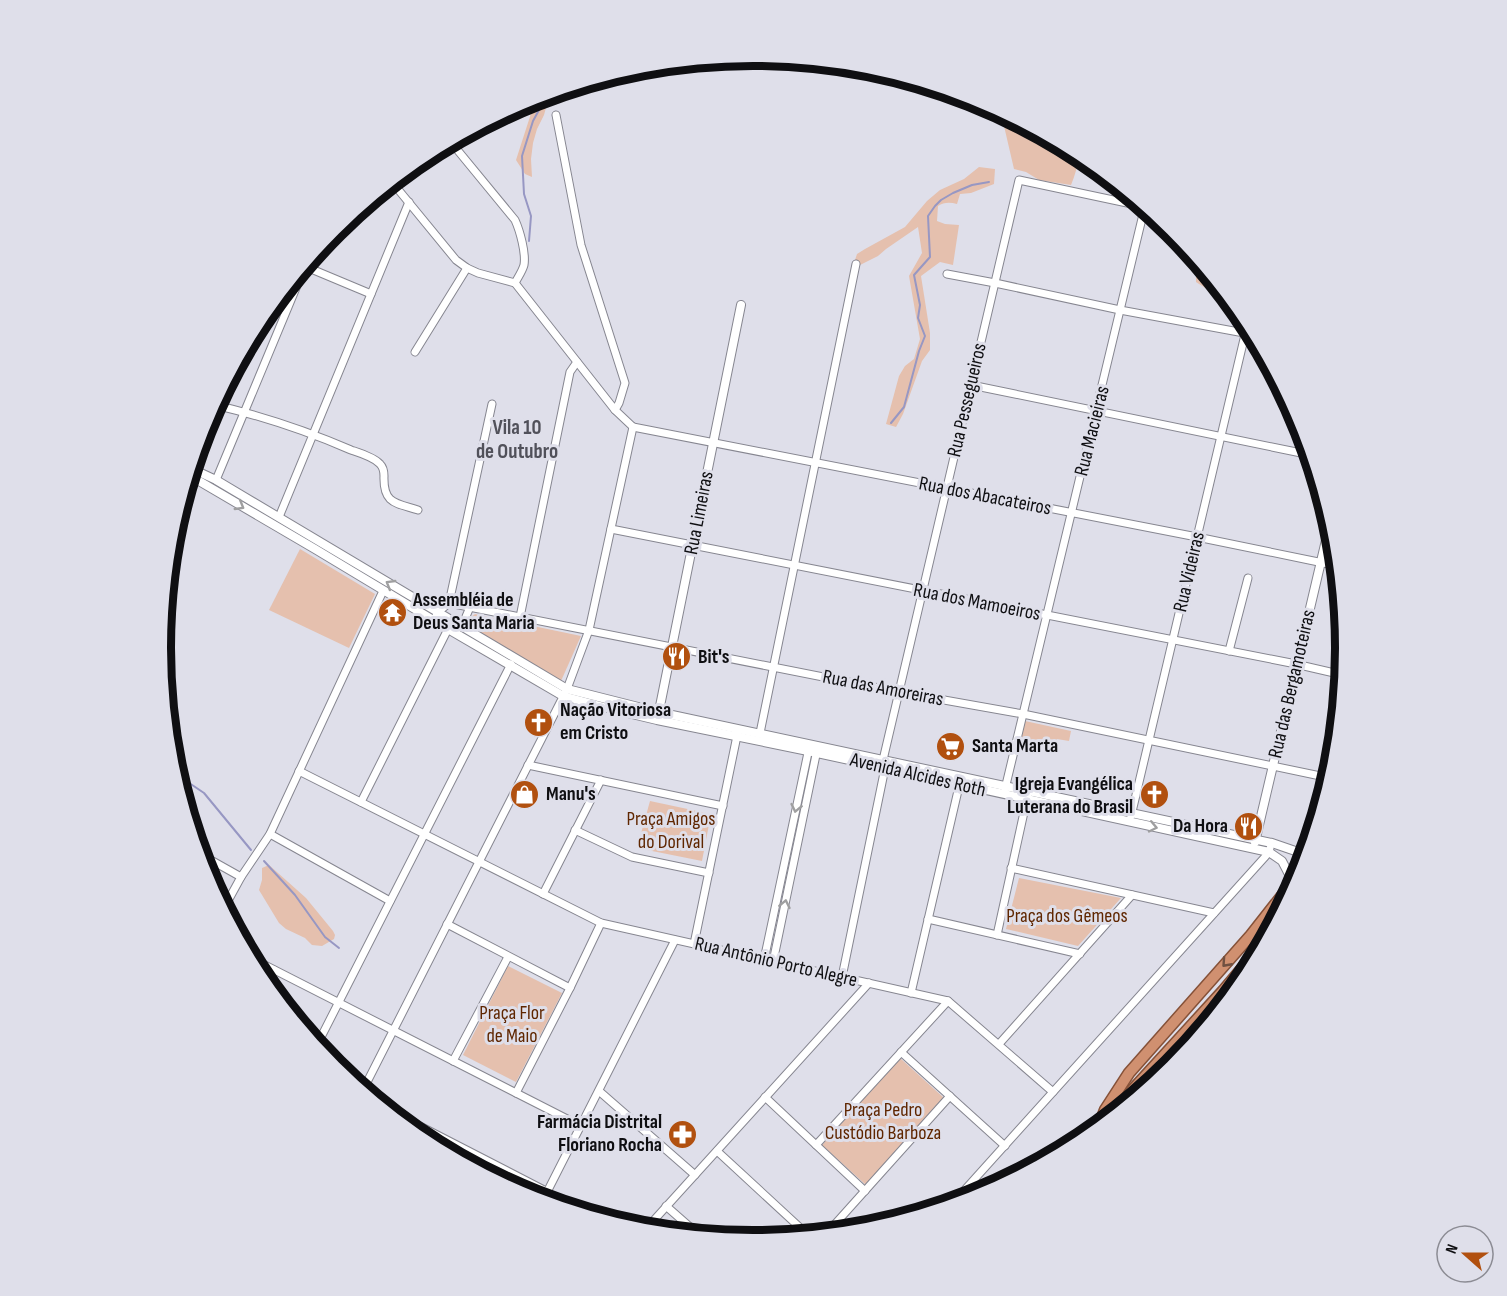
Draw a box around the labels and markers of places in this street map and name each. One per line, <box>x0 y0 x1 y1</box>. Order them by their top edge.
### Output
place label: Assembléia de Deus Santa Maria <box>412 588 535 635</box>
temple icon: Assembléia de Deus Santa Maria <box>376 596 408 628</box>
restaurant icon: Bit's <box>661 641 693 673</box>
place label: Bit's <box>698 645 730 669</box>
place label: Nação Vitoriosa em Cristo <box>560 698 671 745</box>
church icon: Nação Vitoriosa em Cristo <box>523 706 555 738</box>
supermarket icon: Santa Marta <box>935 730 967 762</box>
place label: Santa Marta <box>972 734 1058 758</box>
place label: Igreja Evangélica Luterana do Brasil <box>1007 772 1133 819</box>
shop icon: Manu's <box>509 778 541 810</box>
church icon: Igreja Evangélica Luterana do Brasil <box>1138 779 1170 811</box>
place label: Manu's <box>546 782 596 806</box>
restaurant icon: Da Hora <box>1233 810 1265 842</box>
place label: Da Hora <box>1173 814 1228 838</box>
place label: Farmácia Distrital Floriano Rocha <box>537 1110 662 1157</box>
pharmacy icon: Farmácia Distrital Floriano Rocha <box>667 1118 699 1150</box>

